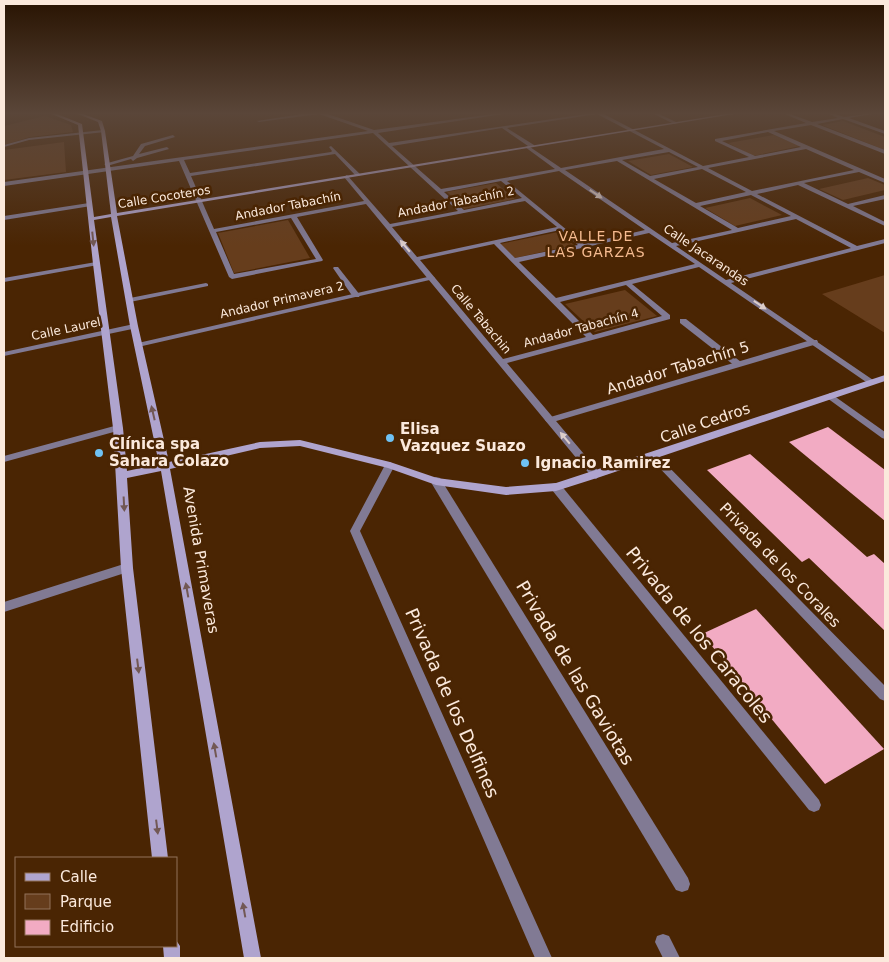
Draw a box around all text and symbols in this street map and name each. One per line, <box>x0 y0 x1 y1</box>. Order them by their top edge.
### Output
street label: Calle Cocoteros <box>117 183 211 211</box>
street label: Andador Tabachín 2 <box>396 184 516 220</box>
street label: Andador Tabachín <box>234 189 342 223</box>
one-way arrow <box>589 189 603 199</box>
street label: Calle Jacarandas <box>661 221 751 289</box>
district label: VALLE DE LAS GARZAS <box>546 228 646 260</box>
one-way arrow <box>89 231 97 247</box>
one-way arrow <box>400 240 411 252</box>
street label: Andador Primavera 2 <box>219 279 345 321</box>
street label: Calle Tabachin <box>448 281 514 357</box>
one-way arrow <box>753 300 766 310</box>
street label: Andador Tabachín 4 <box>522 306 640 350</box>
street label: Calle Laurel <box>30 315 102 343</box>
street label: Andador Tabachín 5 <box>604 338 752 398</box>
street label: Calle Cedros <box>658 399 753 447</box>
one-way arrow <box>149 406 157 421</box>
place label: Elisa Vazquez Suazo <box>400 420 526 455</box>
marker: Elisa Vazquez Suazo <box>384 432 396 444</box>
one-way arrow <box>560 432 571 445</box>
place label: Clínica spa Sahara Colazo <box>109 435 229 470</box>
marker: Clínica spa Sahara Colazo <box>93 447 105 459</box>
place label: Ignacio Ramirez <box>535 454 671 472</box>
marker: Ignacio Ramirez <box>519 457 531 469</box>
street label: Avenida Primaveras <box>179 485 223 635</box>
one-way arrow <box>120 496 128 512</box>
street label: Privada de los Corales <box>716 499 844 631</box>
street label: Privada de los Caracoles <box>622 542 777 727</box>
street label: Privada de las Gaviotas <box>512 577 639 769</box>
one-way arrow <box>182 582 190 598</box>
street label: Privada de los Delfines <box>401 605 504 801</box>
one-way arrow <box>134 658 142 674</box>
one-way arrow <box>211 742 219 758</box>
one-way arrow <box>153 820 161 836</box>
legend <box>15 857 178 947</box>
text: Calle <box>60 868 97 886</box>
text: Parque <box>60 893 112 911</box>
one-way arrow <box>239 902 247 918</box>
text: Edificio <box>60 918 114 936</box>

